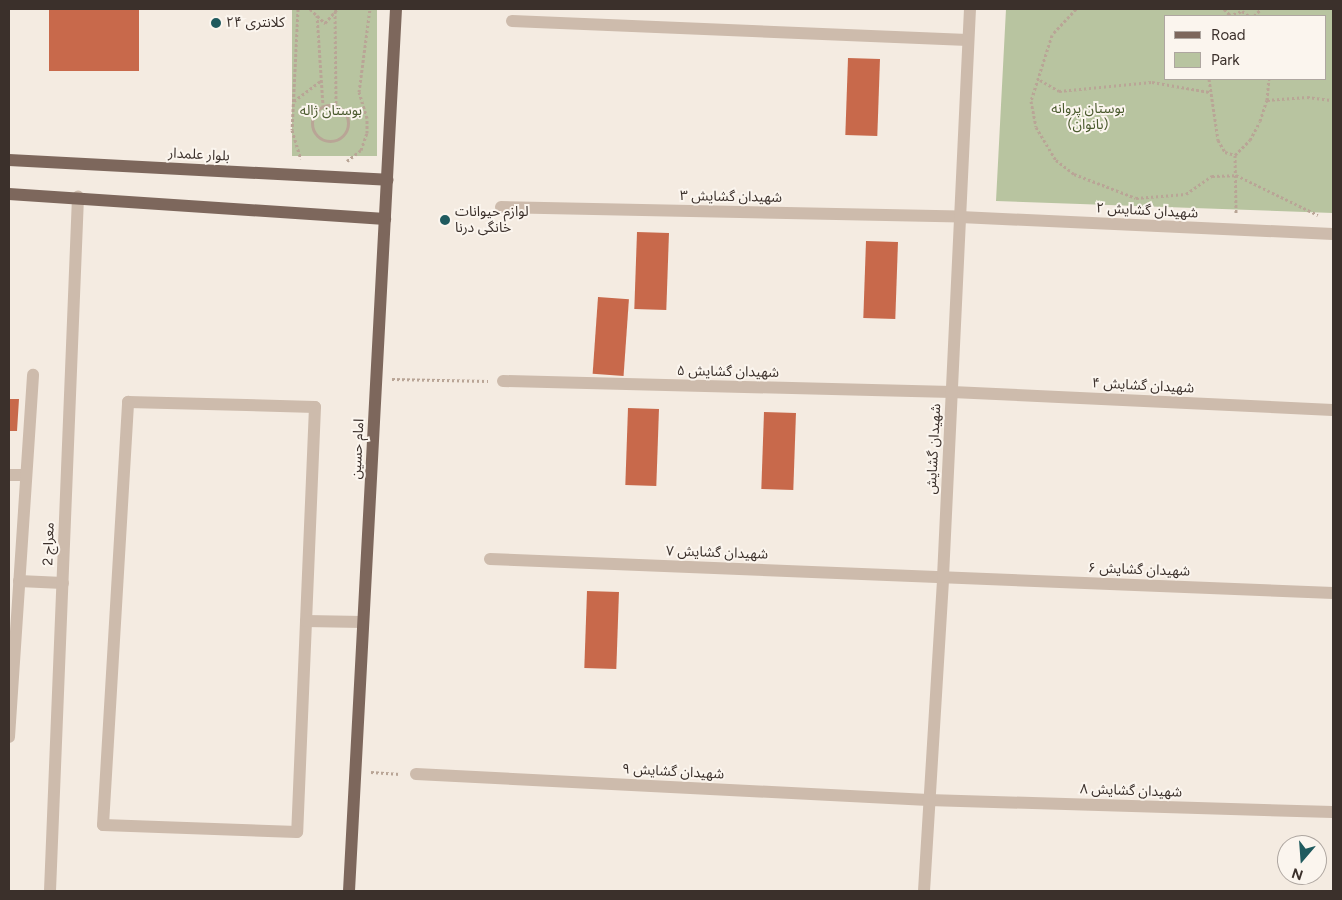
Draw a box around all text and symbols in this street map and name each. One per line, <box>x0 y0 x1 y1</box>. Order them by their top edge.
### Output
place label: کلانتری ۲۴ <box>226 15 285 31</box>
legend <box>1164 15 1327 80</box>
marker: کلانتری ۲۴ <box>210 17 222 29</box>
text: Road <box>1211 26 1246 44</box>
text: Park <box>1211 51 1240 69</box>
park label: بوستان پروانه (بانوان) <box>1051 101 1125 134</box>
park label: بوستان ژاله <box>300 103 362 119</box>
street label: بلوار علمدار <box>168 145 230 165</box>
street label: شهیدان گشایش ۳ <box>680 188 782 206</box>
street label: شهیدان گشایش ۲ <box>1095 200 1199 222</box>
place label: لوازم حیوانات خانگی درنا <box>455 204 529 236</box>
marker: لوازم حیوانات خانگی درنا <box>439 214 451 226</box>
street label: شهیدان گشایش ۵ <box>677 363 779 381</box>
street label: شهیدان گشایش ۴ <box>1091 375 1195 397</box>
street label: شهیدان گشایش <box>923 403 945 495</box>
street label: امام حسین <box>348 418 368 480</box>
street label: معراج 2 <box>40 522 58 566</box>
street label: شهیدان گشایش ۷ <box>666 543 768 563</box>
street label: شهیدان گشایش ۶ <box>1088 560 1190 580</box>
street label: شهیدان گشایش ۹ <box>621 761 725 783</box>
street label: شهیدان گشایش ۸ <box>1080 781 1182 801</box>
north arrow <box>1277 835 1327 885</box>
text: N <box>1290 864 1305 884</box>

